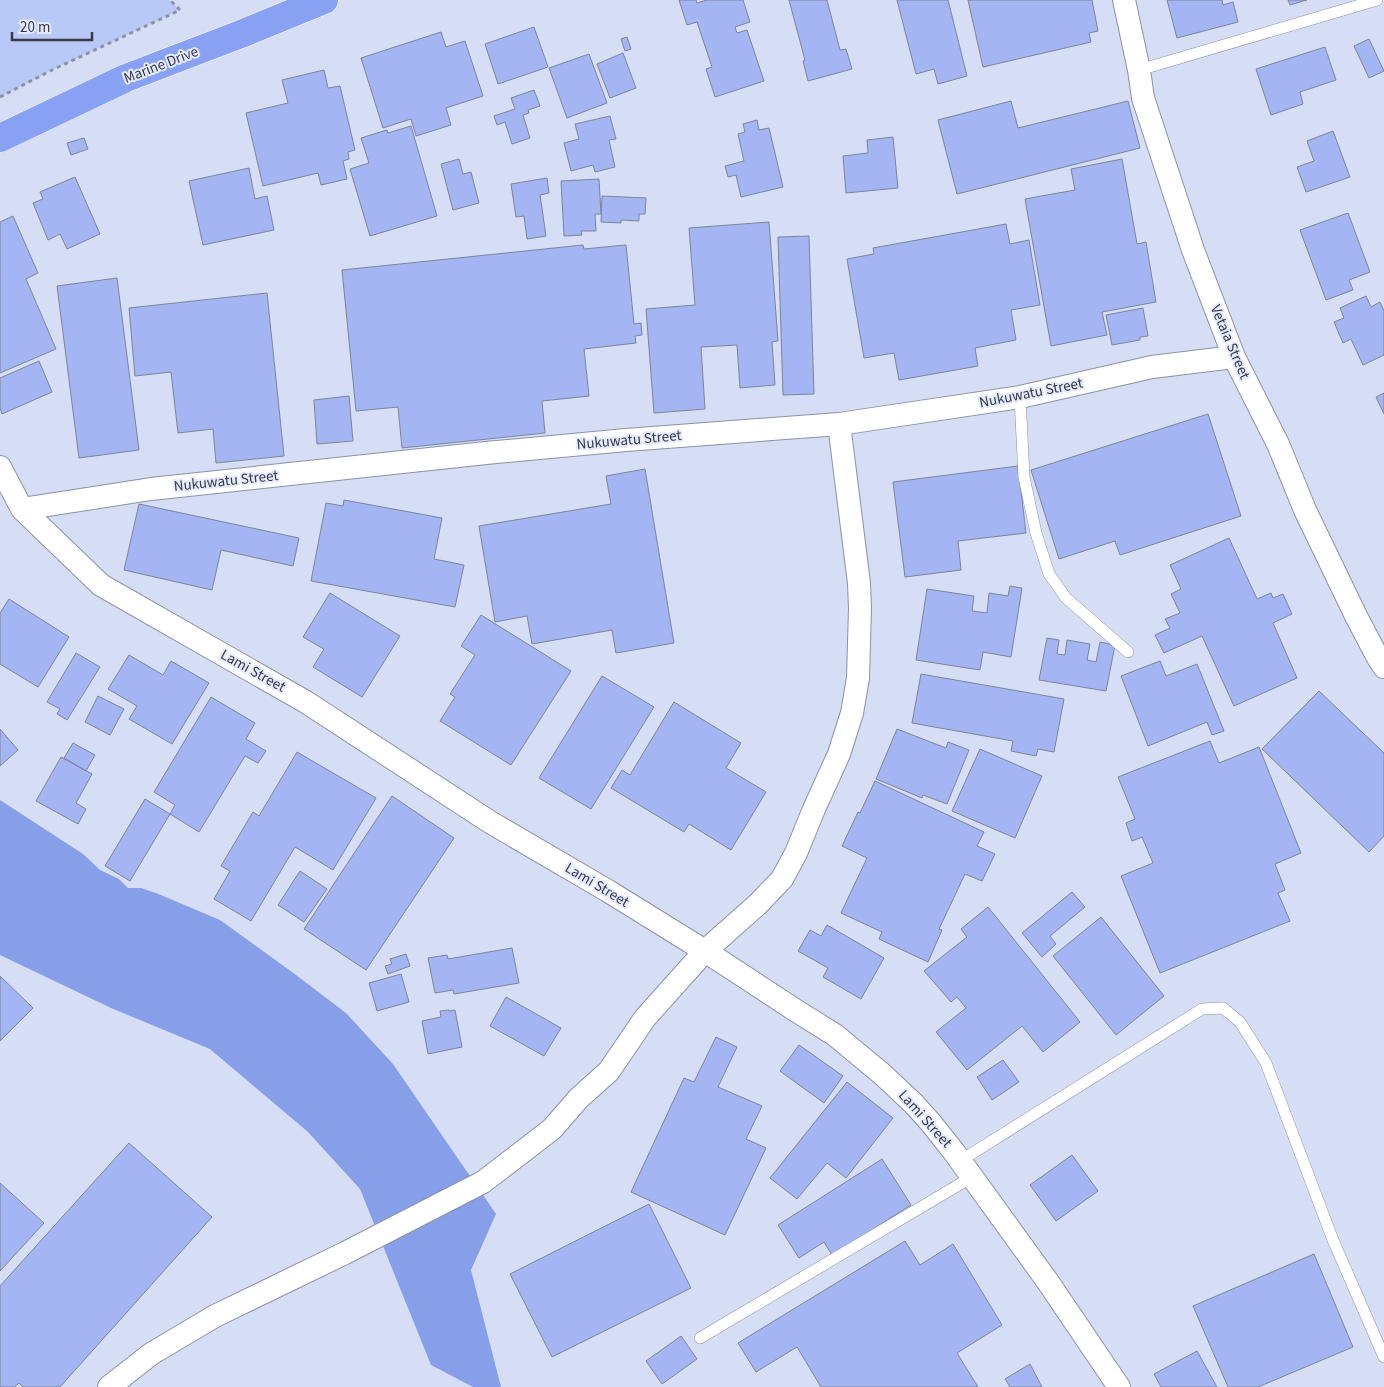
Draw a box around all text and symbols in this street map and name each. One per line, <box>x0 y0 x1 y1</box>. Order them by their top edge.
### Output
scale bar <box>12 10 92 42</box>
text: 20 m <box>20 17 50 38</box>
street label: Marine Drive <box>121 41 201 89</box>
street label: Vetaia Street <box>1205 302 1255 382</box>
street label: Nukuwatu Street <box>977 373 1085 413</box>
street label: Nukuwatu Street <box>576 425 682 455</box>
street label: Nukuwatu Street <box>173 465 279 497</box>
street label: Lami Street <box>217 644 289 698</box>
street label: Lami Street <box>561 858 633 912</box>
street label: Lami Street <box>893 1085 957 1153</box>

